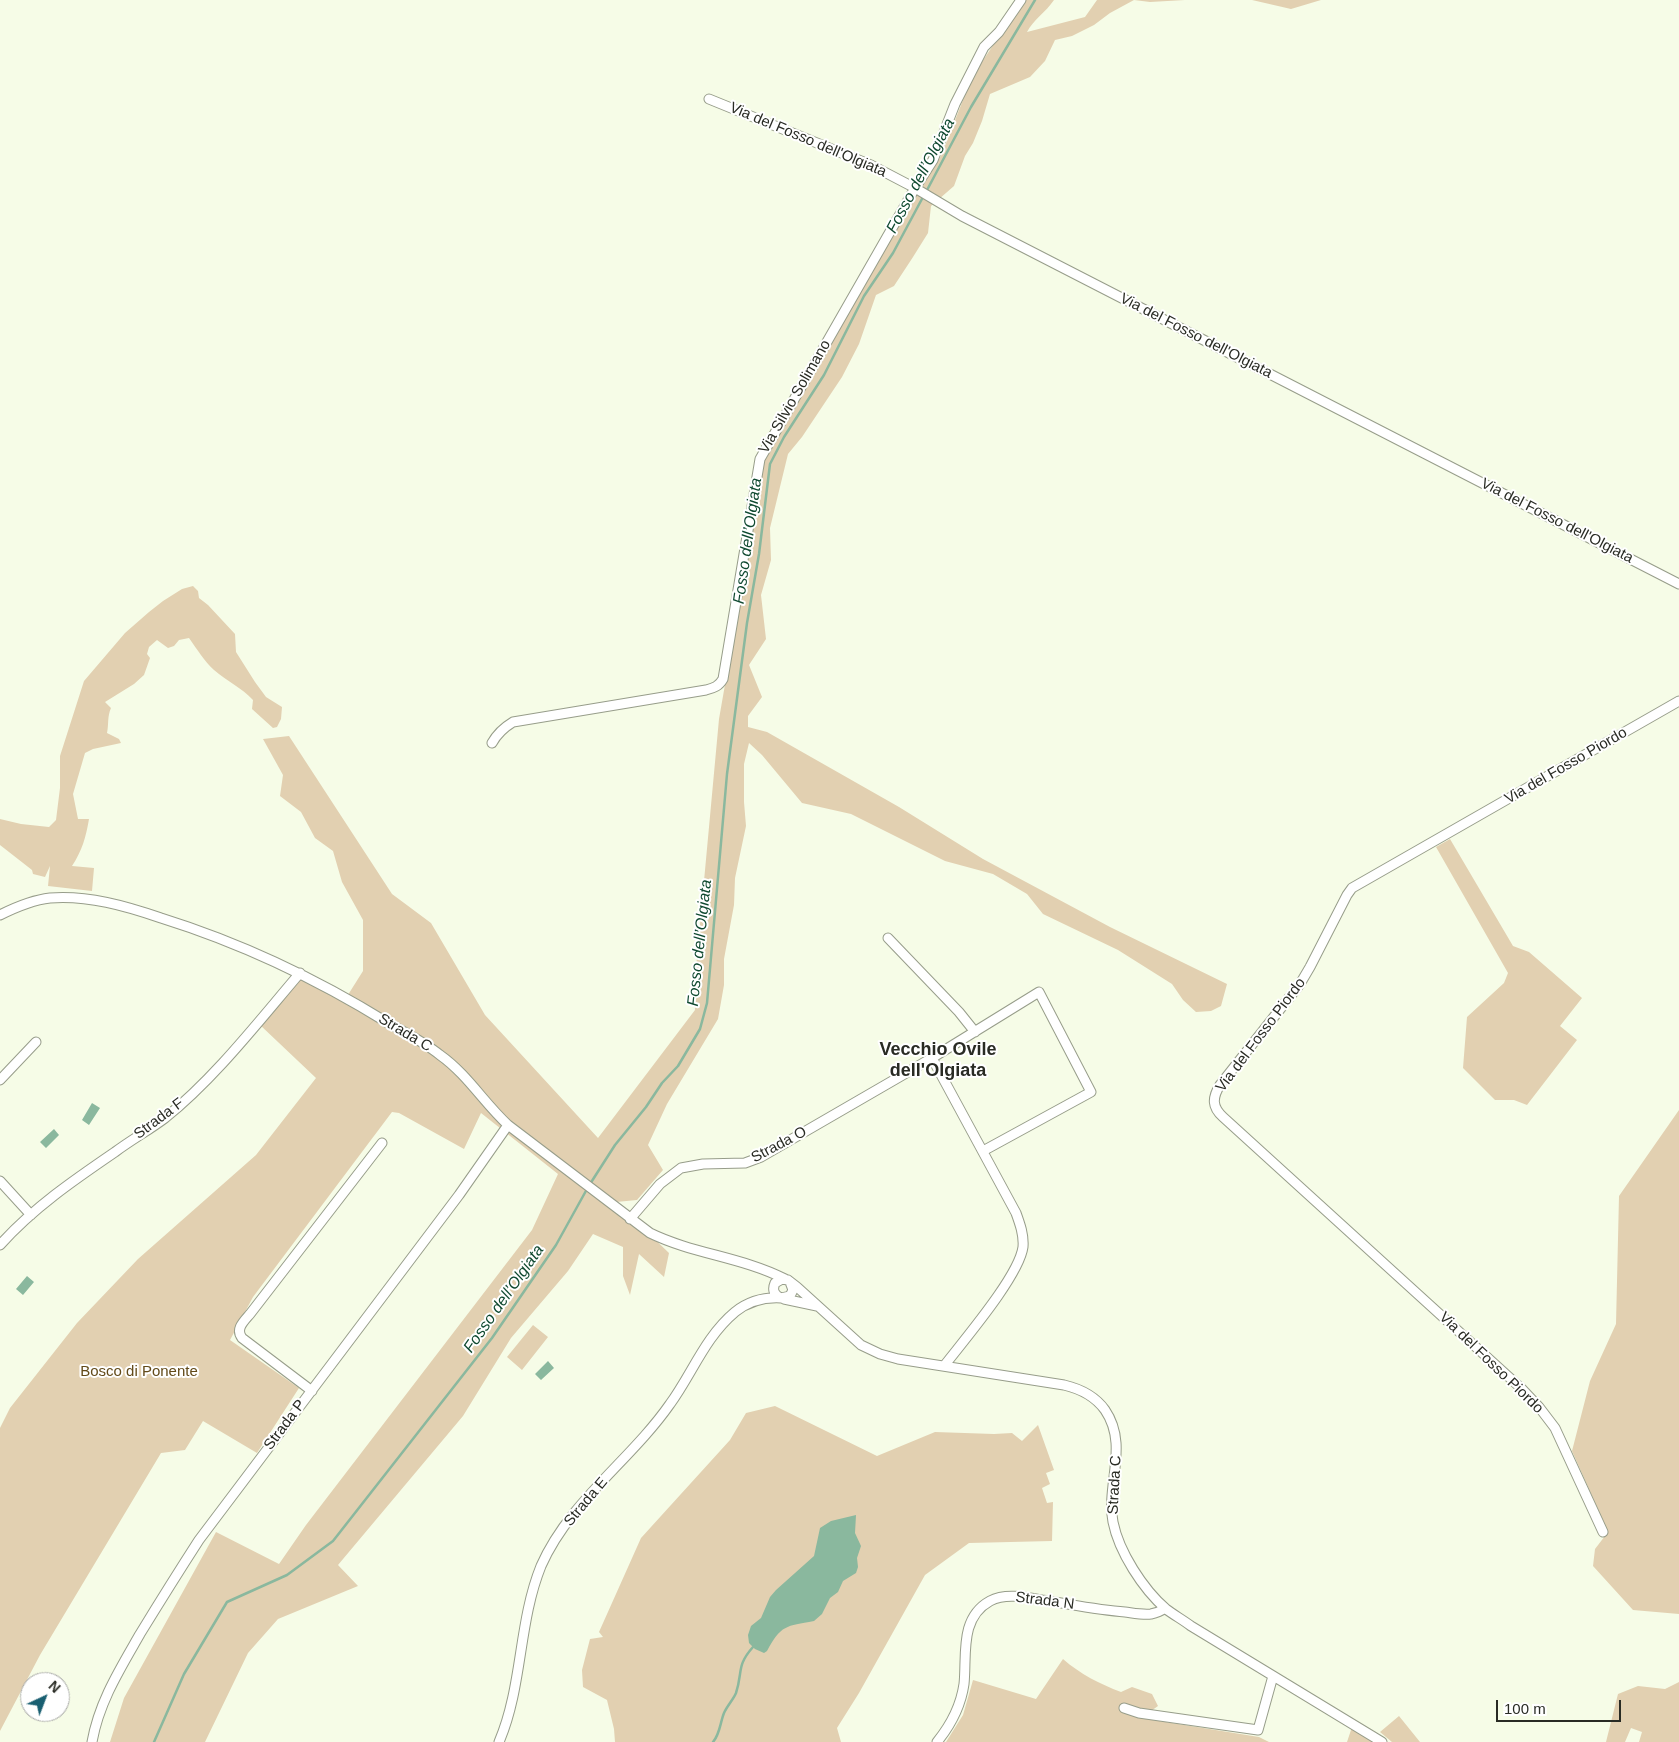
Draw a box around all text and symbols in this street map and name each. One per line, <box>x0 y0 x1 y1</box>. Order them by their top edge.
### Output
street label: Via del Fosso dell'Olgiata <box>727 99 889 181</box>
water label: Fosso dell’Olgiata <box>883 115 959 237</box>
street label: Via del Fosso dell'Olgiata <box>1117 290 1275 382</box>
street label: Via Silvio Solimano <box>755 337 835 457</box>
street label: Via del Fosso dell'Olgiata <box>1478 475 1636 567</box>
water label: Fosso dell’Olgiata <box>730 477 766 605</box>
street label: Via del Fosso Piordo <box>1502 724 1630 808</box>
water label: Fosso dell’Olgiata <box>684 879 716 1007</box>
street label: Via del Fosso Piordo <box>1212 974 1310 1096</box>
street label: Strada C <box>375 1010 435 1056</box>
district label: Vecchio Ovile dell'Olgiata <box>879 1039 997 1082</box>
street label: Strada F <box>131 1095 187 1143</box>
street label: Strada O <box>748 1123 810 1167</box>
water label: Fosso dell’Olgiata <box>460 1241 548 1357</box>
street label: Via del Fosso Piordo <box>1435 1309 1547 1417</box>
park label: Bosco di Ponente <box>80 1363 198 1381</box>
street label: Strada P <box>260 1396 310 1454</box>
street label: Strada C <box>1104 1455 1126 1515</box>
street label: Strada E <box>560 1474 612 1530</box>
street label: Strada N <box>1015 1588 1075 1614</box>
north arrow <box>20 1672 70 1722</box>
text: N <box>45 1677 64 1696</box>
scale bar <box>1499 1690 1624 1722</box>
text: 100 m <box>1504 1700 1546 1717</box>

